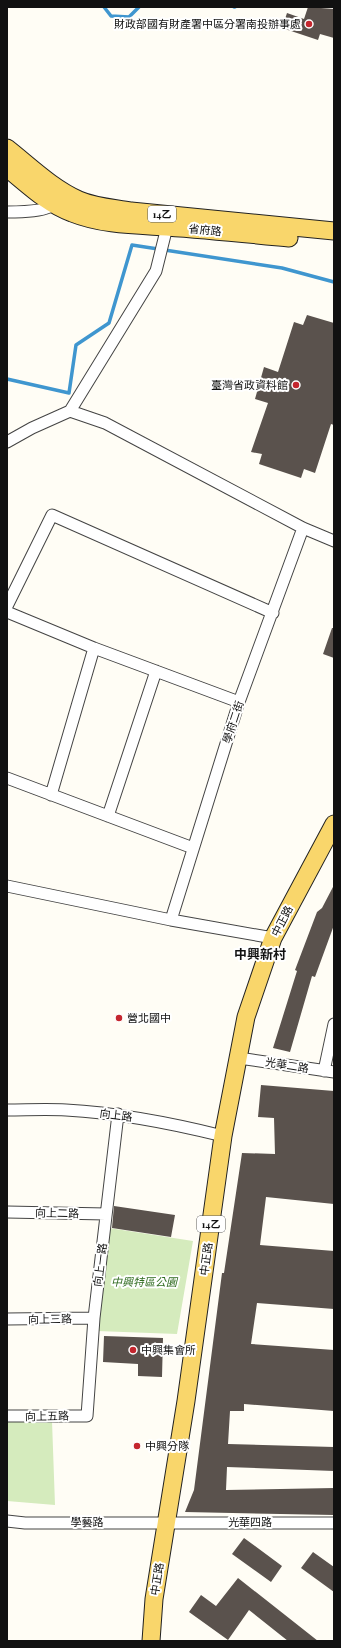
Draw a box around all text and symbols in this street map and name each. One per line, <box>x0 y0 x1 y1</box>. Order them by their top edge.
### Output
place label: 財政部國有財產署中區分署南投辦事處 <box>114 16 301 31</box>
marker: 財政部國有財產署中區分署南投辦事處 <box>304 19 314 29</box>
road number: 14乙 <box>148 206 176 222</box>
street label: 省府路 <box>188 221 222 238</box>
place label: 臺灣省政資料館 <box>211 377 288 392</box>
marker: 臺灣省政資料館 <box>291 380 301 390</box>
street label: 學府二街 <box>219 699 246 745</box>
street label: 中正路 <box>267 903 296 939</box>
district label: 中興新村 <box>234 945 286 962</box>
place label: 營北國中 <box>127 1010 171 1025</box>
marker: 營北國中 <box>114 1013 124 1023</box>
street label: 光華二路 <box>264 1054 310 1075</box>
street label: 向上路 <box>99 1105 133 1124</box>
street label: 向上二路 <box>35 1205 79 1220</box>
road number: 14乙 <box>197 1216 225 1232</box>
street label: 向上一路 <box>89 1242 110 1288</box>
street label: 中正路 <box>196 1242 215 1276</box>
park label: 中興特區公園 <box>111 1274 179 1289</box>
street label: 向上三路 <box>28 1311 72 1326</box>
place label: 中興集會所 <box>141 1342 196 1357</box>
marker: 中興集會所 <box>128 1345 138 1355</box>
street label: 向上五路 <box>25 1408 69 1423</box>
place label: 中興分隊 <box>145 1438 189 1453</box>
marker: 中興分隊 <box>132 1441 142 1451</box>
street label: 學藝路 <box>71 1514 104 1529</box>
street label: 光華四路 <box>228 1514 272 1529</box>
street label: 中正路 <box>147 1561 166 1596</box>

